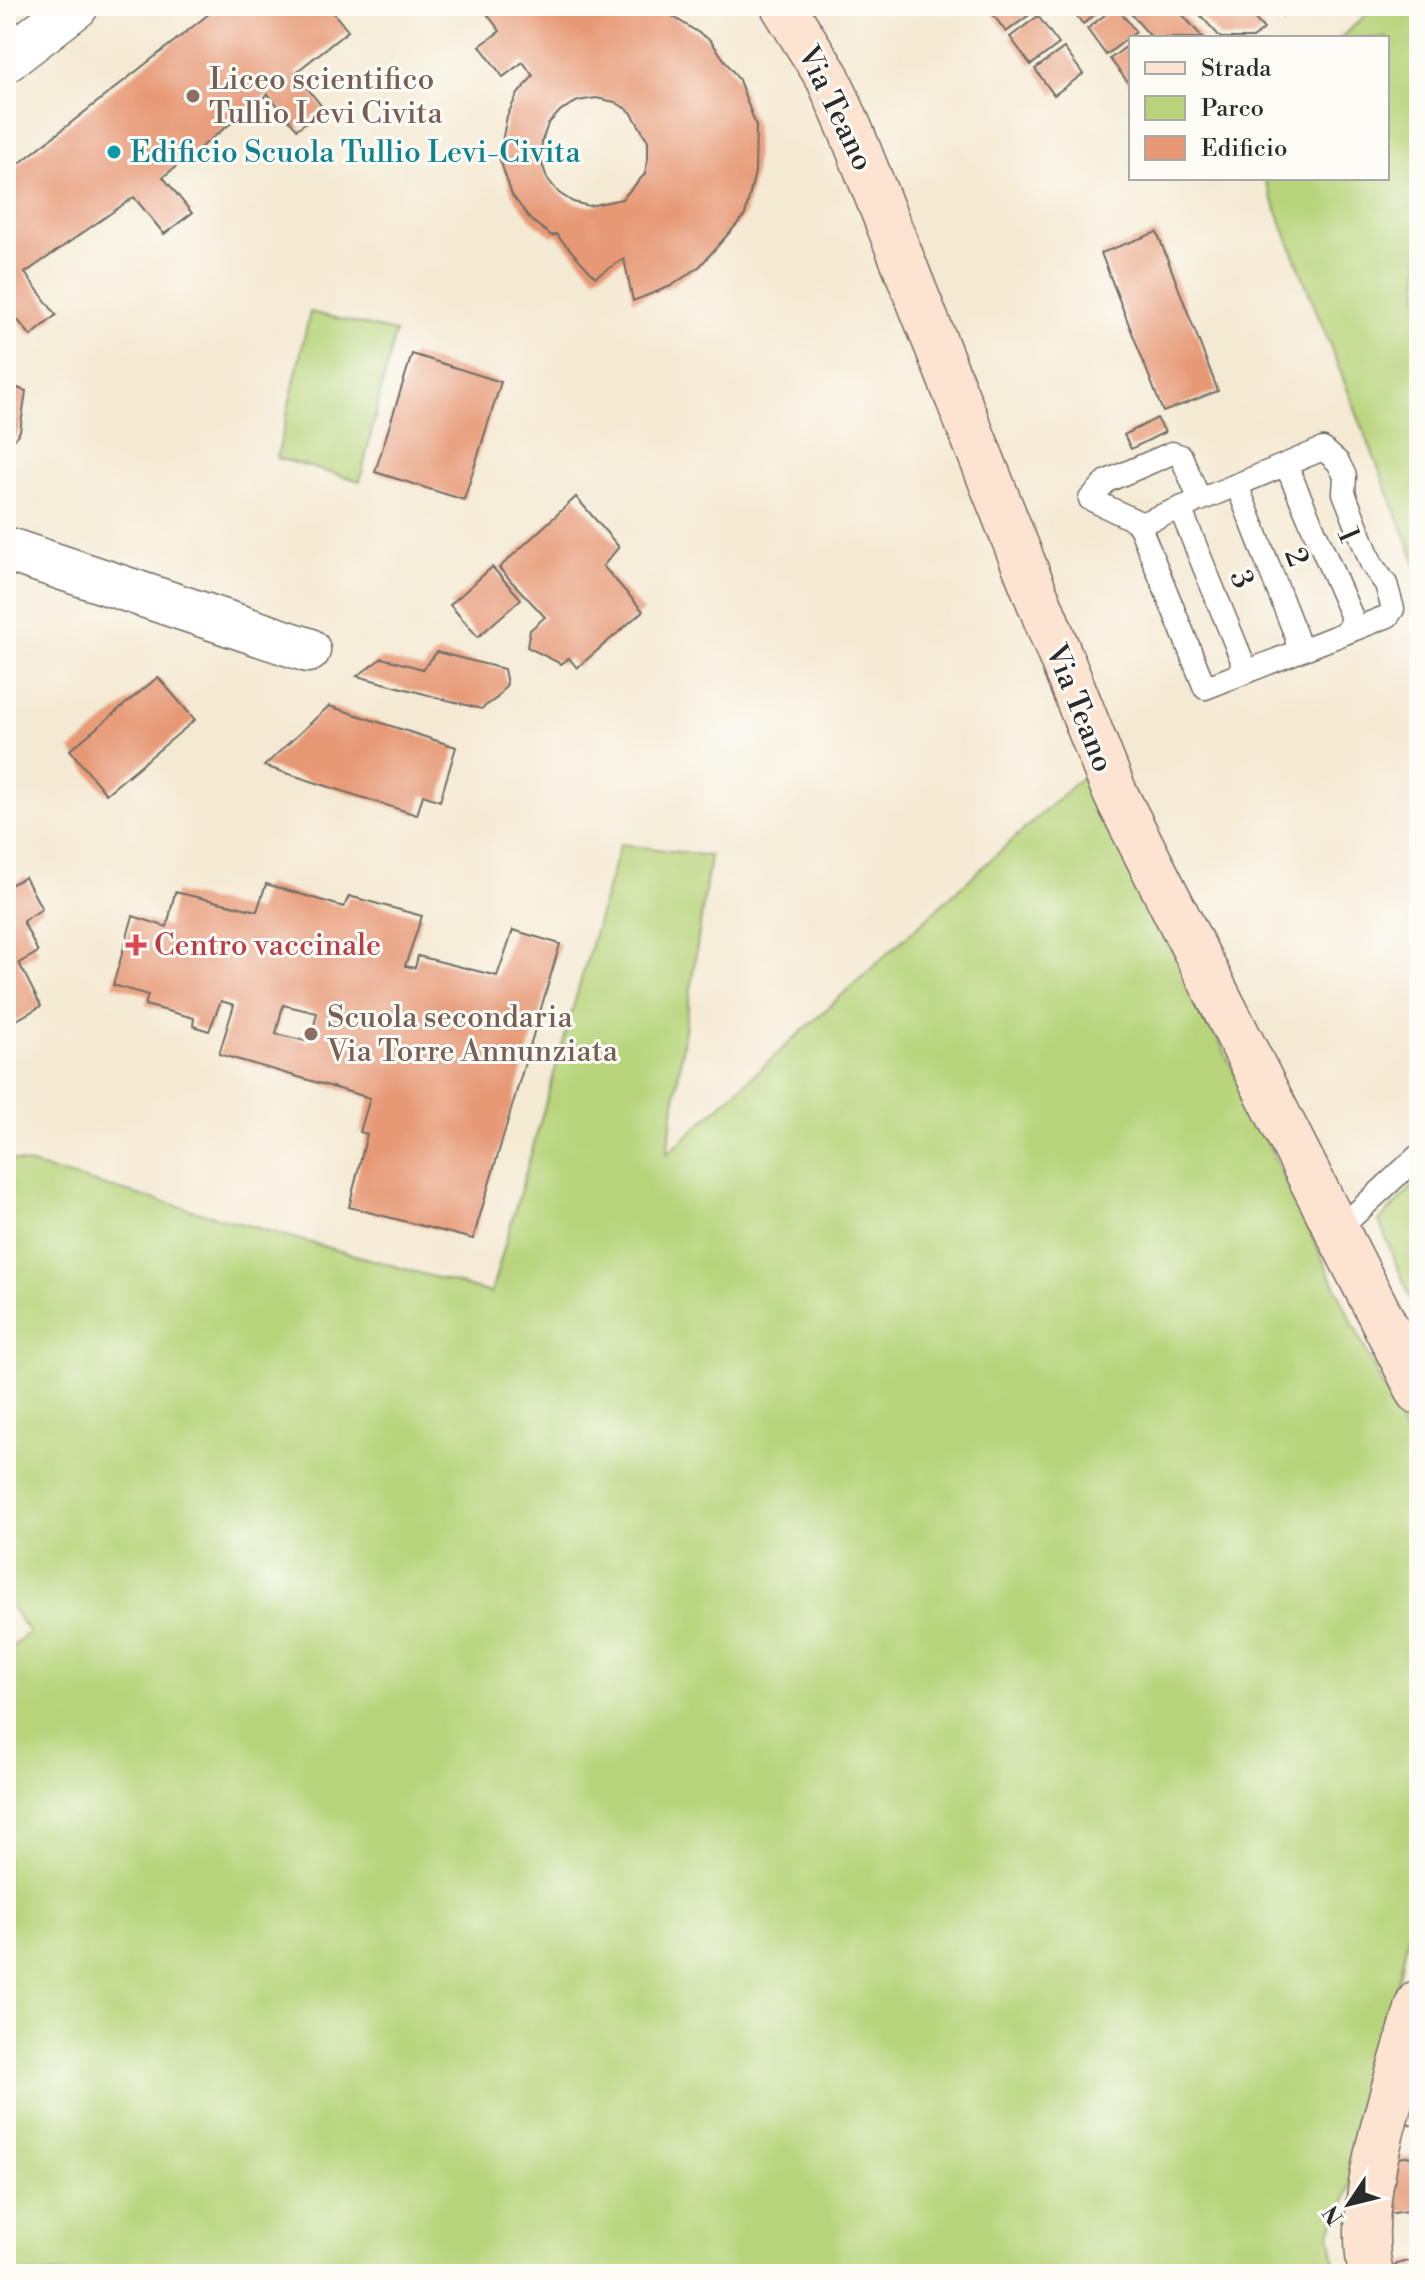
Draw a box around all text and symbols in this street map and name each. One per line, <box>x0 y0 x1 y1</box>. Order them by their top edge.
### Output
legend <box>1129 36 1389 180</box>
street label: Via Teano <box>788 39 882 177</box>
text: Strada <box>1201 54 1272 84</box>
place label: Liceo scientifico Tullio Levi Civita <box>209 61 443 133</box>
marker: Liceo scientifico Tullio Levi Civita <box>184 87 202 105</box>
text: Parco <box>1201 94 1264 124</box>
place label: Edificio Scuola Tullio Levi-Civita <box>130 134 581 172</box>
text: Edificio <box>1201 134 1287 164</box>
marker: Edificio Scuola Tullio Levi-Civita <box>105 143 123 161</box>
street label: 1 <box>1328 522 1368 549</box>
street label: 2 <box>1275 543 1317 572</box>
street label: 3 <box>1220 565 1262 594</box>
street label: Via Teano <box>1036 638 1122 778</box>
place label: Centro vaccinale <box>154 927 381 965</box>
marker: Centro vaccinale <box>125 934 147 956</box>
place label: Scuola secondaria Via Torre Annunziata <box>326 999 619 1071</box>
marker: Scuola secondaria Via Torre Annunziata <box>302 1025 320 1043</box>
north arrow <box>1309 2164 1389 2244</box>
text: N <box>1317 2199 1350 2229</box>

